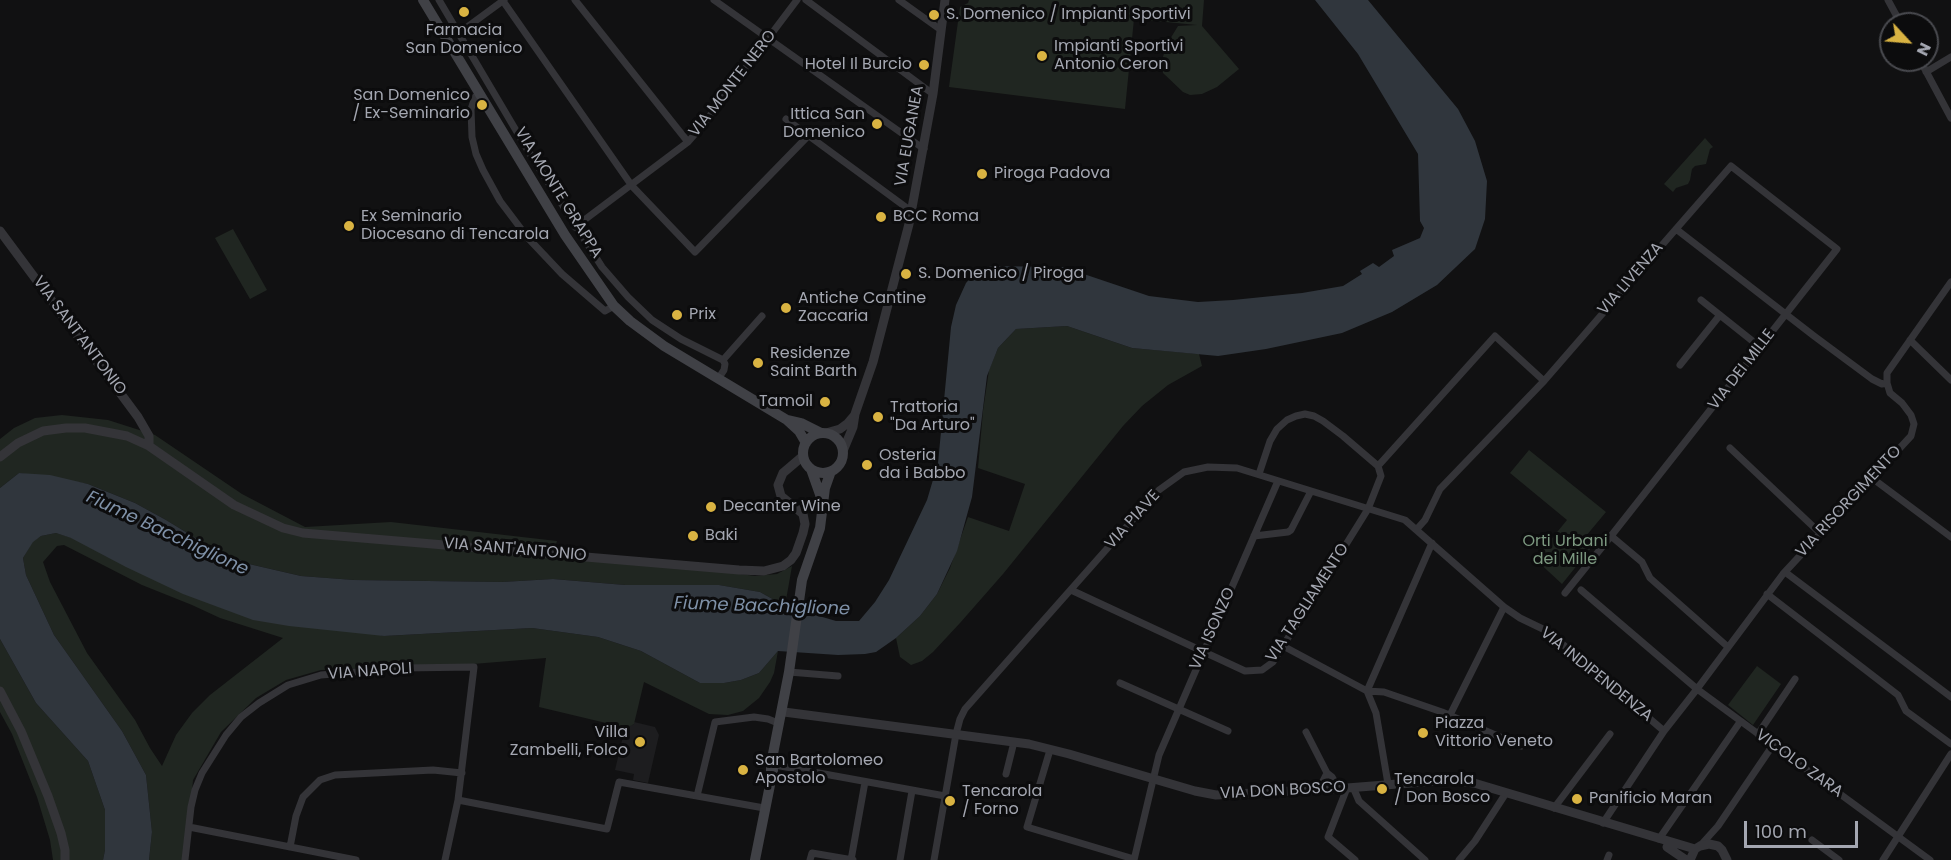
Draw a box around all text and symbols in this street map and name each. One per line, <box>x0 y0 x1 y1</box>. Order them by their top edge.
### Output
marker: Farmacia San Domenico <box>457 5 471 19</box>
place label: S. Domenico / Impianti Sportivi <box>946 5 1191 25</box>
marker: S. Domenico / Impianti Sportivi <box>927 8 941 22</box>
north arrow <box>1879 12 1939 72</box>
place label: Farmacia San Domenico <box>406 21 522 59</box>
street label: VIA MONTE NERO <box>685 27 781 141</box>
place label: Impianti Sportivi Antonio Ceron <box>1054 37 1183 75</box>
text: N <box>1911 39 1937 60</box>
marker: Impianti Sportivi Antonio Ceron <box>1035 49 1049 63</box>
place label: Hotel Il Burcio <box>805 55 912 75</box>
marker: Hotel Il Burcio <box>917 58 931 72</box>
street label: VIA EUGANEA <box>892 84 928 188</box>
place label: San Domenico / Ex-Seminario <box>352 86 470 124</box>
marker: San Domenico / Ex-Seminario <box>475 98 489 112</box>
place label: Ittica San Domenico <box>783 105 865 143</box>
marker: Ittica San Domenico <box>870 117 884 131</box>
street label: VIA MONTE GRAPPA <box>510 124 606 262</box>
place label: Piroga Padova <box>994 164 1110 184</box>
marker: Piroga Padova <box>975 167 989 181</box>
place label: Ex Seminario Diocesano di Tencarola <box>361 207 549 245</box>
place label: BCC Roma <box>893 207 979 227</box>
marker: BCC Roma <box>874 210 888 224</box>
marker: Ex Seminario Diocesano di Tencarola <box>342 219 356 233</box>
street label: VIA LIVENZA <box>1594 239 1668 319</box>
place label: S. Domenico / Piroga <box>918 264 1084 284</box>
marker: S. Domenico / Piroga <box>899 267 913 281</box>
street label: VIA SANT'ANTONIO <box>28 273 130 399</box>
place label: Antiche Cantine Zaccaria <box>798 289 926 327</box>
marker: Antiche Cantine Zaccaria <box>779 301 793 315</box>
place label: Prix <box>689 305 716 325</box>
marker: Prix <box>670 308 684 322</box>
street label: VIA DEI MILLE <box>1704 326 1780 414</box>
place label: Residenze Saint Barth <box>770 344 857 382</box>
marker: Residenze Saint Barth <box>751 356 765 370</box>
place label: Tamoil <box>759 392 813 412</box>
marker: Tamoil <box>818 395 832 409</box>
place label: Trattoria "Da Arturo" <box>890 398 975 436</box>
marker: Trattoria "Da Arturo" <box>871 410 885 424</box>
street label: VIA RISORGIMENTO <box>1792 442 1906 562</box>
place label: Osteria da i Babbo <box>879 446 966 484</box>
marker: Osteria da i Babbo <box>860 458 874 472</box>
water label: Fiume Bacchiglione <box>83 487 251 581</box>
street label: VIA PIAVE <box>1102 487 1164 553</box>
place label: Decanter Wine <box>723 497 841 517</box>
marker: Decanter Wine <box>704 500 718 514</box>
place label: Baki <box>705 526 738 546</box>
marker: Baki <box>686 529 700 543</box>
park label: Orti Urbani dei Mille <box>1522 532 1608 570</box>
street label: VIA SANT'ANTONIO <box>443 534 587 566</box>
street label: VIA TAGLIAMENTO <box>1262 540 1354 666</box>
street label: VIA ISONZO <box>1186 585 1240 673</box>
water label: Fiume Bacchiglione <box>674 593 850 621</box>
street label: VIA INDIPENDENZA <box>1536 624 1656 726</box>
street label: VIA NAPOLI <box>327 659 413 685</box>
place label: Piazza Vittorio Veneto <box>1435 714 1553 752</box>
place label: Villa Zambelli, Folco <box>510 723 628 761</box>
marker: Piazza Vittorio Veneto <box>1416 726 1430 740</box>
street label: VICOLO ZARA <box>1752 726 1846 802</box>
marker: Villa Zambelli, Folco <box>633 735 647 749</box>
place label: San Bartolomeo Apostolo <box>755 751 883 789</box>
marker: San Bartolomeo Apostolo <box>736 763 750 777</box>
place label: Tencarola / Don Bosco <box>1394 770 1490 808</box>
street label: VIA DON BOSCO <box>1220 778 1346 804</box>
place label: Tencarola / Forno <box>962 782 1042 820</box>
marker: Tencarola / Don Bosco <box>1375 782 1389 796</box>
place label: Panificio Maran <box>1589 789 1712 809</box>
marker: Panificio Maran <box>1570 792 1584 806</box>
marker: Tencarola / Forno <box>943 794 957 808</box>
scale bar <box>1747 809 1861 847</box>
text: 100 m <box>1755 819 1807 844</box>

